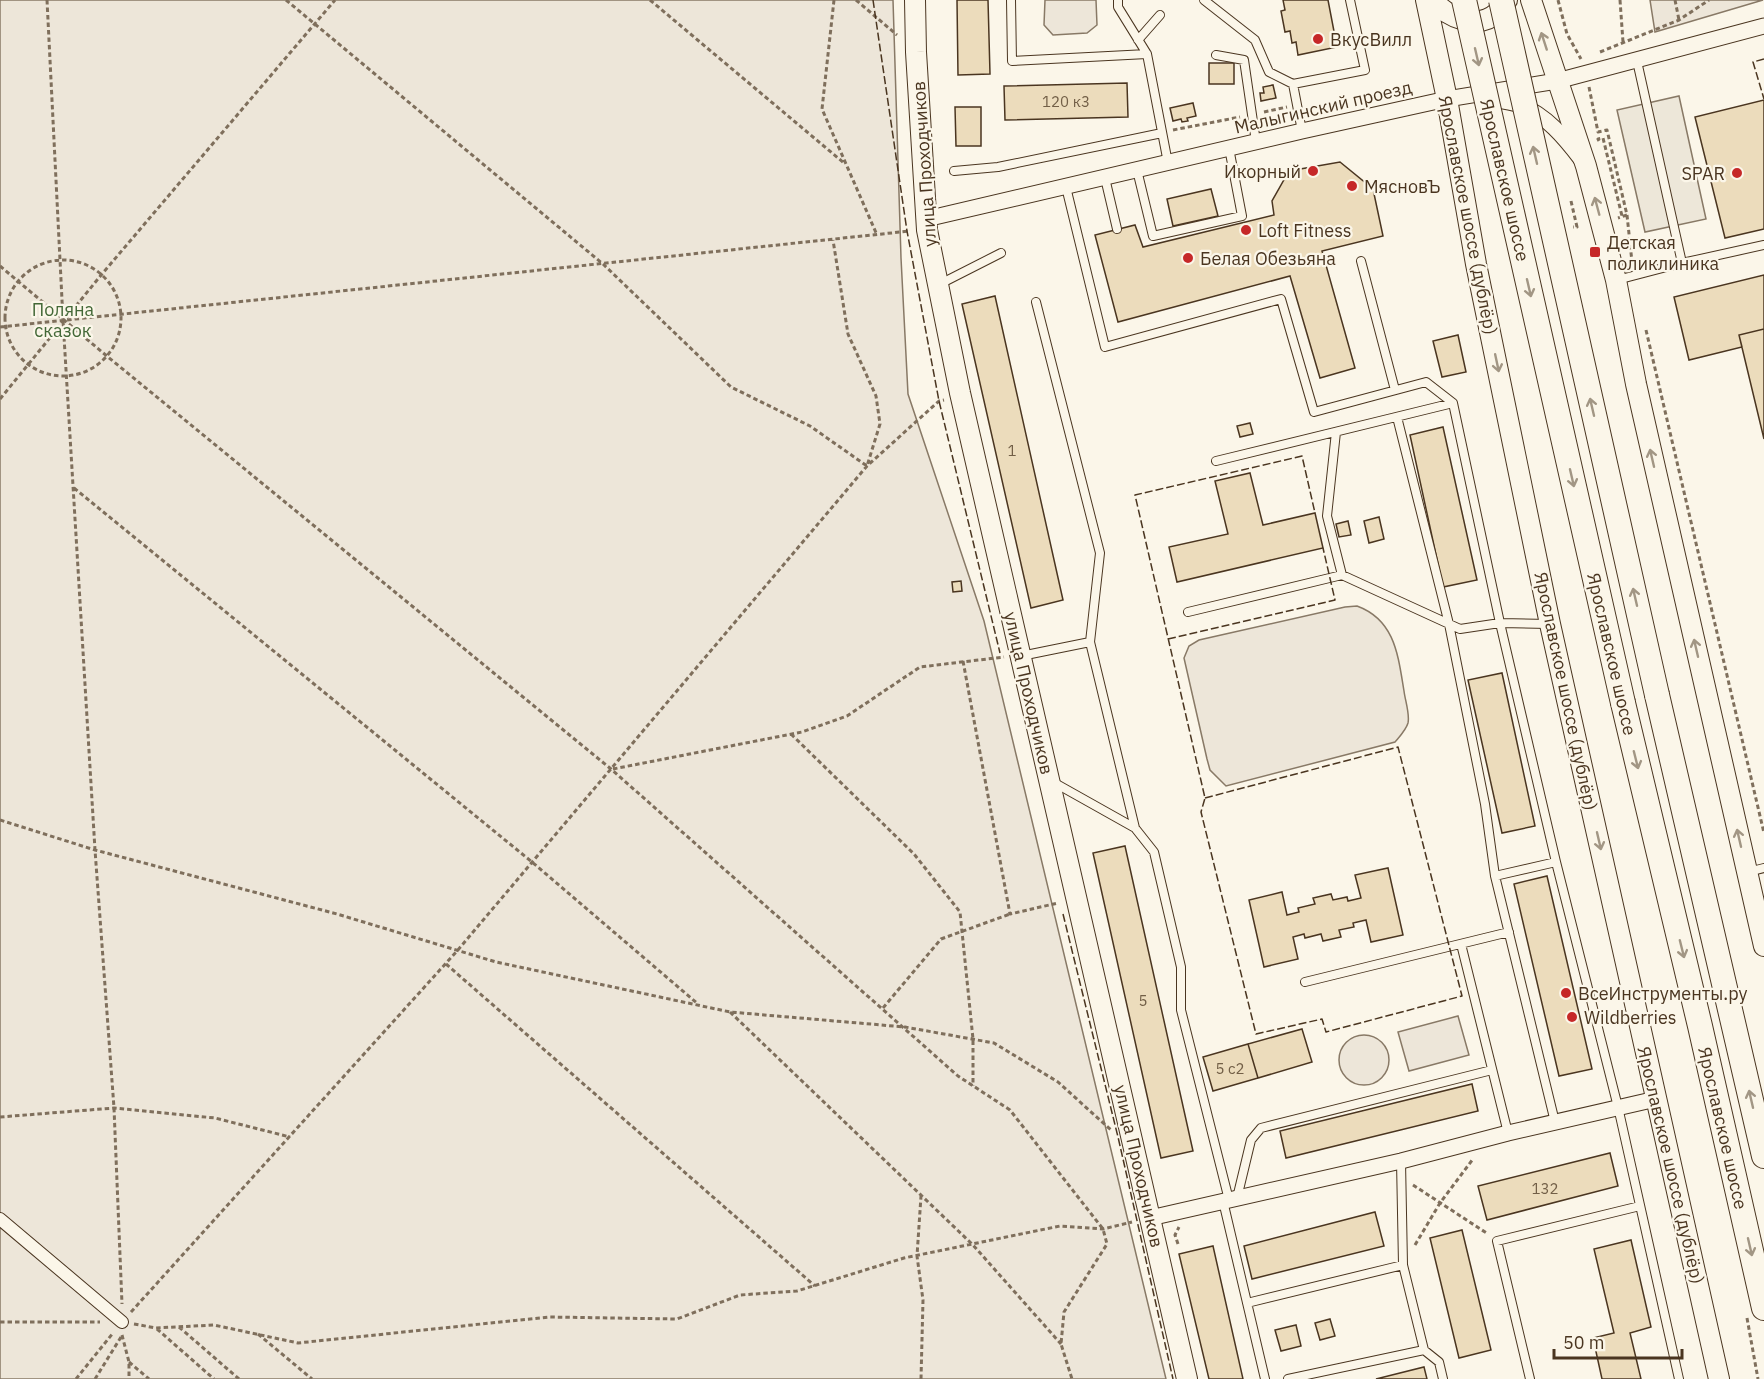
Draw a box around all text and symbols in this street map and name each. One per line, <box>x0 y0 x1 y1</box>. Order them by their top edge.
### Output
place label: ВкусВилл <box>1330 28 1412 51</box>
marker: ВкусВилл <box>1311 32 1325 46</box>
one-way arrow <box>1538 32 1549 51</box>
one-way arrow <box>1472 47 1483 66</box>
street label: Малыгинский проезд <box>1232 75 1414 139</box>
street label: улица Проходчиков <box>907 80 941 248</box>
house number: 120 к3 <box>1042 92 1090 111</box>
street label: Ярославское шоссе (дублёр) <box>1434 93 1502 337</box>
street label: Ярославское шоссе <box>1475 97 1535 264</box>
one-way arrow <box>1529 146 1541 165</box>
place label: Икорный <box>1224 160 1301 183</box>
place label: SPAR <box>1681 162 1725 185</box>
marker: Икорный <box>1306 164 1320 178</box>
marker: SPAR <box>1730 166 1744 180</box>
place label: МясновЪ <box>1364 175 1440 198</box>
marker: МясновЪ <box>1345 179 1359 193</box>
one-way arrow <box>1590 197 1602 216</box>
place label: Loft Fitness <box>1258 219 1352 242</box>
marker: Loft Fitness <box>1239 223 1253 237</box>
place label: Детская поликлиника <box>1607 231 1720 275</box>
marker: Детская поликлиника <box>1588 245 1602 259</box>
place label: Белая Обезьяна <box>1200 247 1336 270</box>
marker: Белая Обезьяна <box>1181 251 1195 265</box>
one-way arrow <box>1524 278 1535 298</box>
park label: Поляна сказок <box>32 298 95 342</box>
one-way arrow <box>1492 352 1503 372</box>
one-way arrow <box>1586 398 1597 417</box>
house number: 1 <box>1007 441 1017 460</box>
one-way arrow <box>1646 449 1658 468</box>
one-way arrow <box>1567 468 1578 488</box>
street label: Ярославское шоссе (дублёр) <box>1529 570 1603 812</box>
street label: Ярославское шоссе <box>1582 571 1642 738</box>
one-way arrow <box>1628 588 1640 607</box>
street label: улица Проходчиков <box>999 609 1059 777</box>
one-way arrow <box>1689 639 1701 658</box>
one-way arrow <box>1631 750 1643 769</box>
one-way arrow <box>1733 829 1744 849</box>
one-way arrow <box>1593 831 1605 850</box>
one-way arrow <box>1676 939 1688 958</box>
place label: ВсеИнструменты.ру <box>1578 982 1748 1005</box>
marker: ВсеИнструменты.ру <box>1559 986 1573 1000</box>
house number: 5 <box>1138 991 1148 1010</box>
place label: Wildberries <box>1584 1006 1677 1029</box>
marker: Wildberries <box>1565 1010 1579 1024</box>
street label: Ярославское шоссе (дублёр) <box>1632 1044 1710 1286</box>
street label: Ярославское шоссе <box>1693 1045 1753 1212</box>
house number: 5 с2 <box>1215 1059 1245 1078</box>
street label: улица Проходчиков <box>1109 1082 1169 1250</box>
one-way arrow <box>1745 1089 1756 1109</box>
house number: 132 <box>1531 1179 1559 1198</box>
one-way arrow <box>1745 1237 1757 1256</box>
scale bar <box>1554 1322 1682 1360</box>
text: 50 m <box>1563 1331 1605 1354</box>

